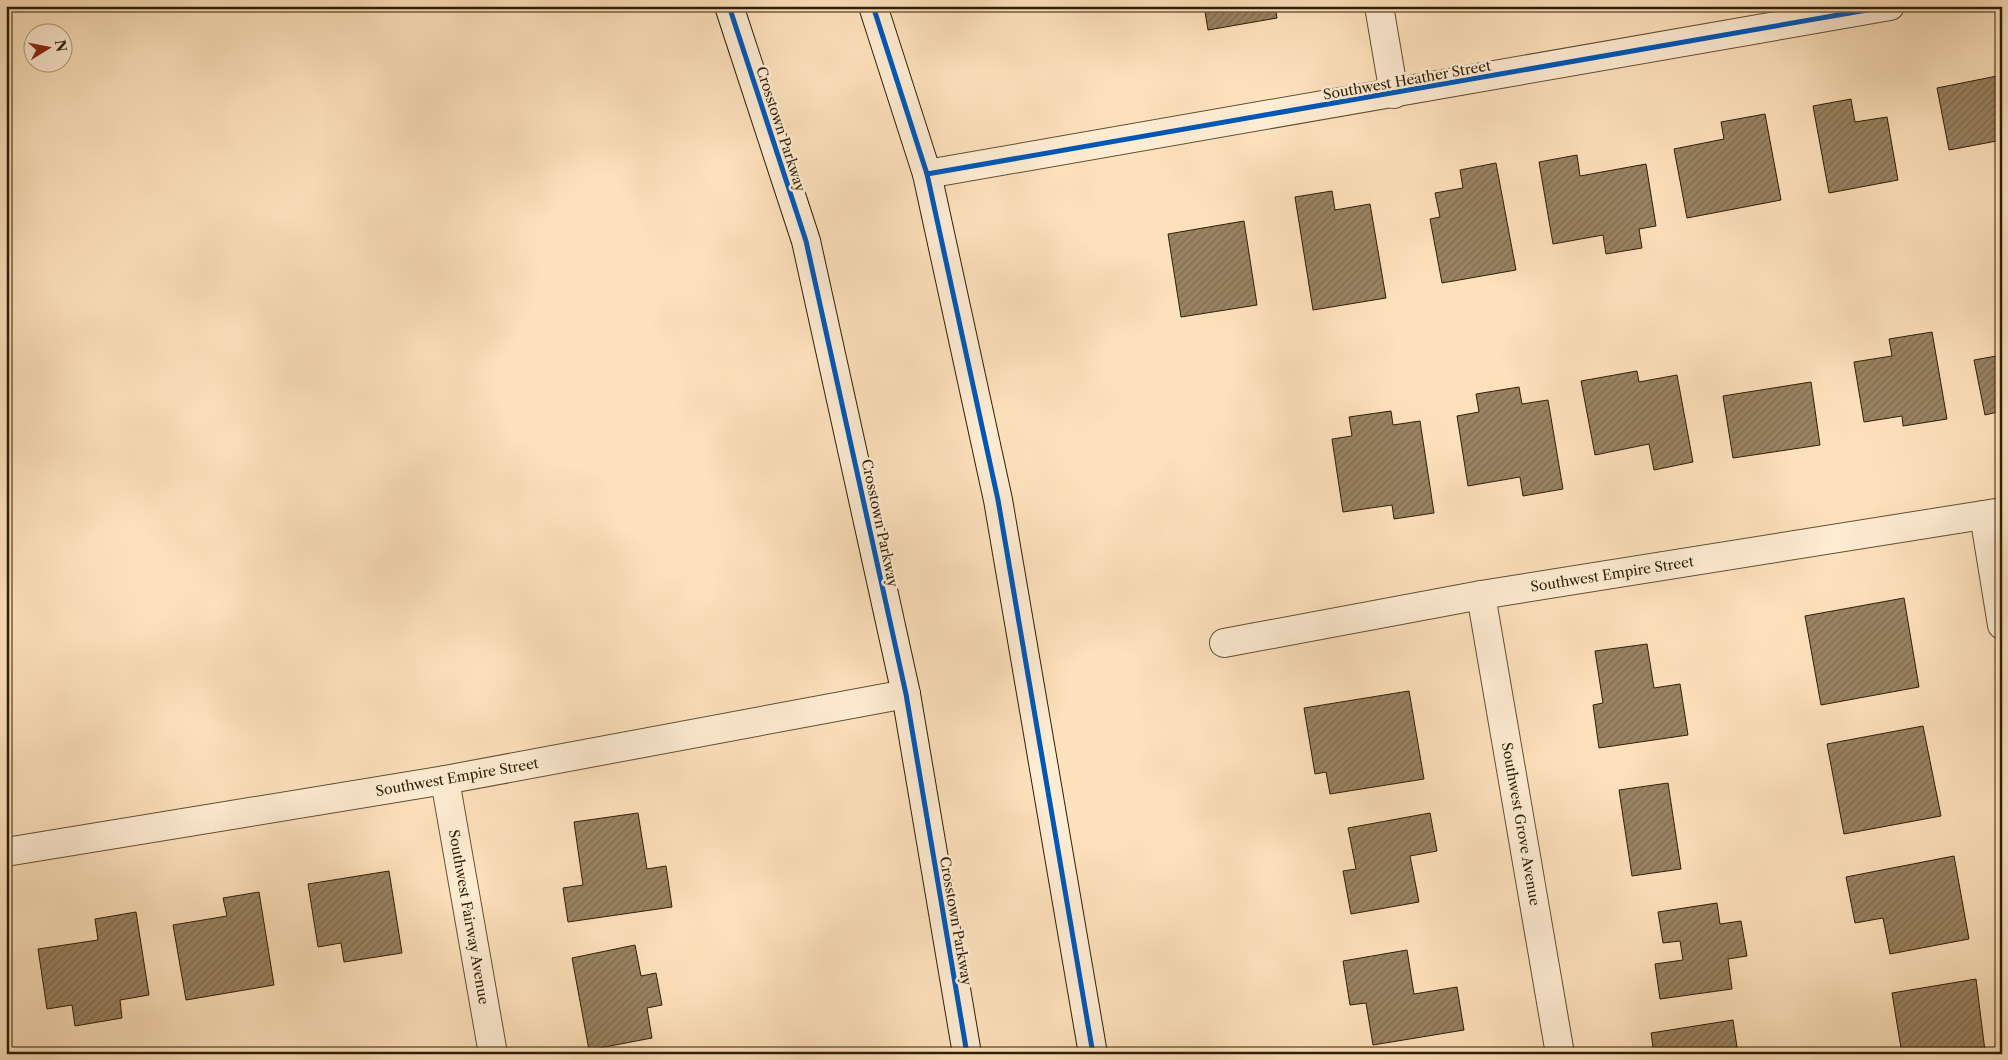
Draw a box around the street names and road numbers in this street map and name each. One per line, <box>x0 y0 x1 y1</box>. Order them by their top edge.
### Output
street label: Southwest Heather Street <box>1322 56 1492 104</box>
street label: Crosstown Parkway <box>752 64 810 194</box>
street label: Crosstown Parkway <box>858 457 902 589</box>
street label: Southwest Empire Street <box>1529 552 1695 596</box>
street label: Southwest Grove Avenue <box>1498 741 1544 907</box>
street label: Southwest Empire Street <box>374 754 540 800</box>
street label: Southwest Fairway Avenue <box>445 828 493 1006</box>
street label: Crosstown Parkway <box>936 855 976 987</box>

